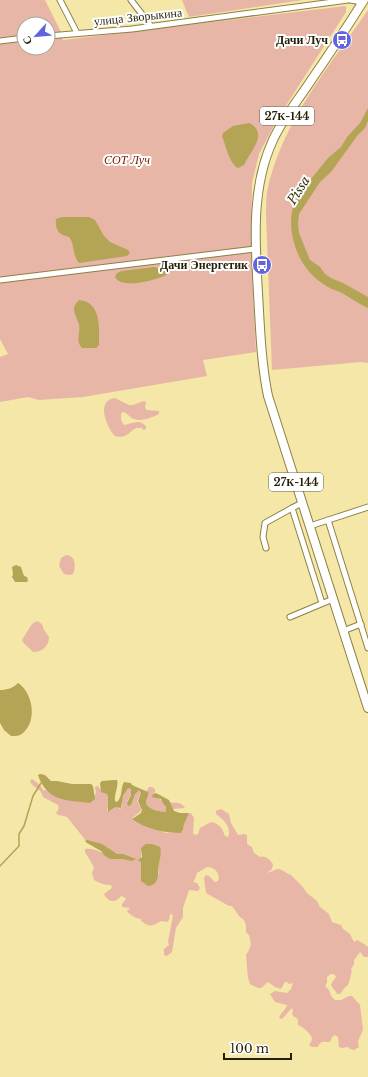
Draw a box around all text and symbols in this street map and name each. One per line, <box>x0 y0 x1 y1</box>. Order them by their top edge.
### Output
street label: улица Зворыкина <box>93 4 184 29</box>
north arrow <box>16 16 56 56</box>
bus stop icon: Дачи Луч <box>331 29 353 51</box>
place label: Дачи Луч <box>276 32 328 47</box>
text: С <box>19 34 35 47</box>
road number: 27К-144 <box>260 107 314 125</box>
park label: СОТ Луч <box>104 152 150 167</box>
water label: Pissa <box>283 173 314 209</box>
bus stop icon: Дачи Энергетик <box>251 254 273 276</box>
place label: Дачи Энергетик <box>160 257 248 272</box>
road number: 27К-144 <box>269 473 323 491</box>
scale bar <box>224 1035 291 1061</box>
text: 100 m <box>230 1041 269 1056</box>

